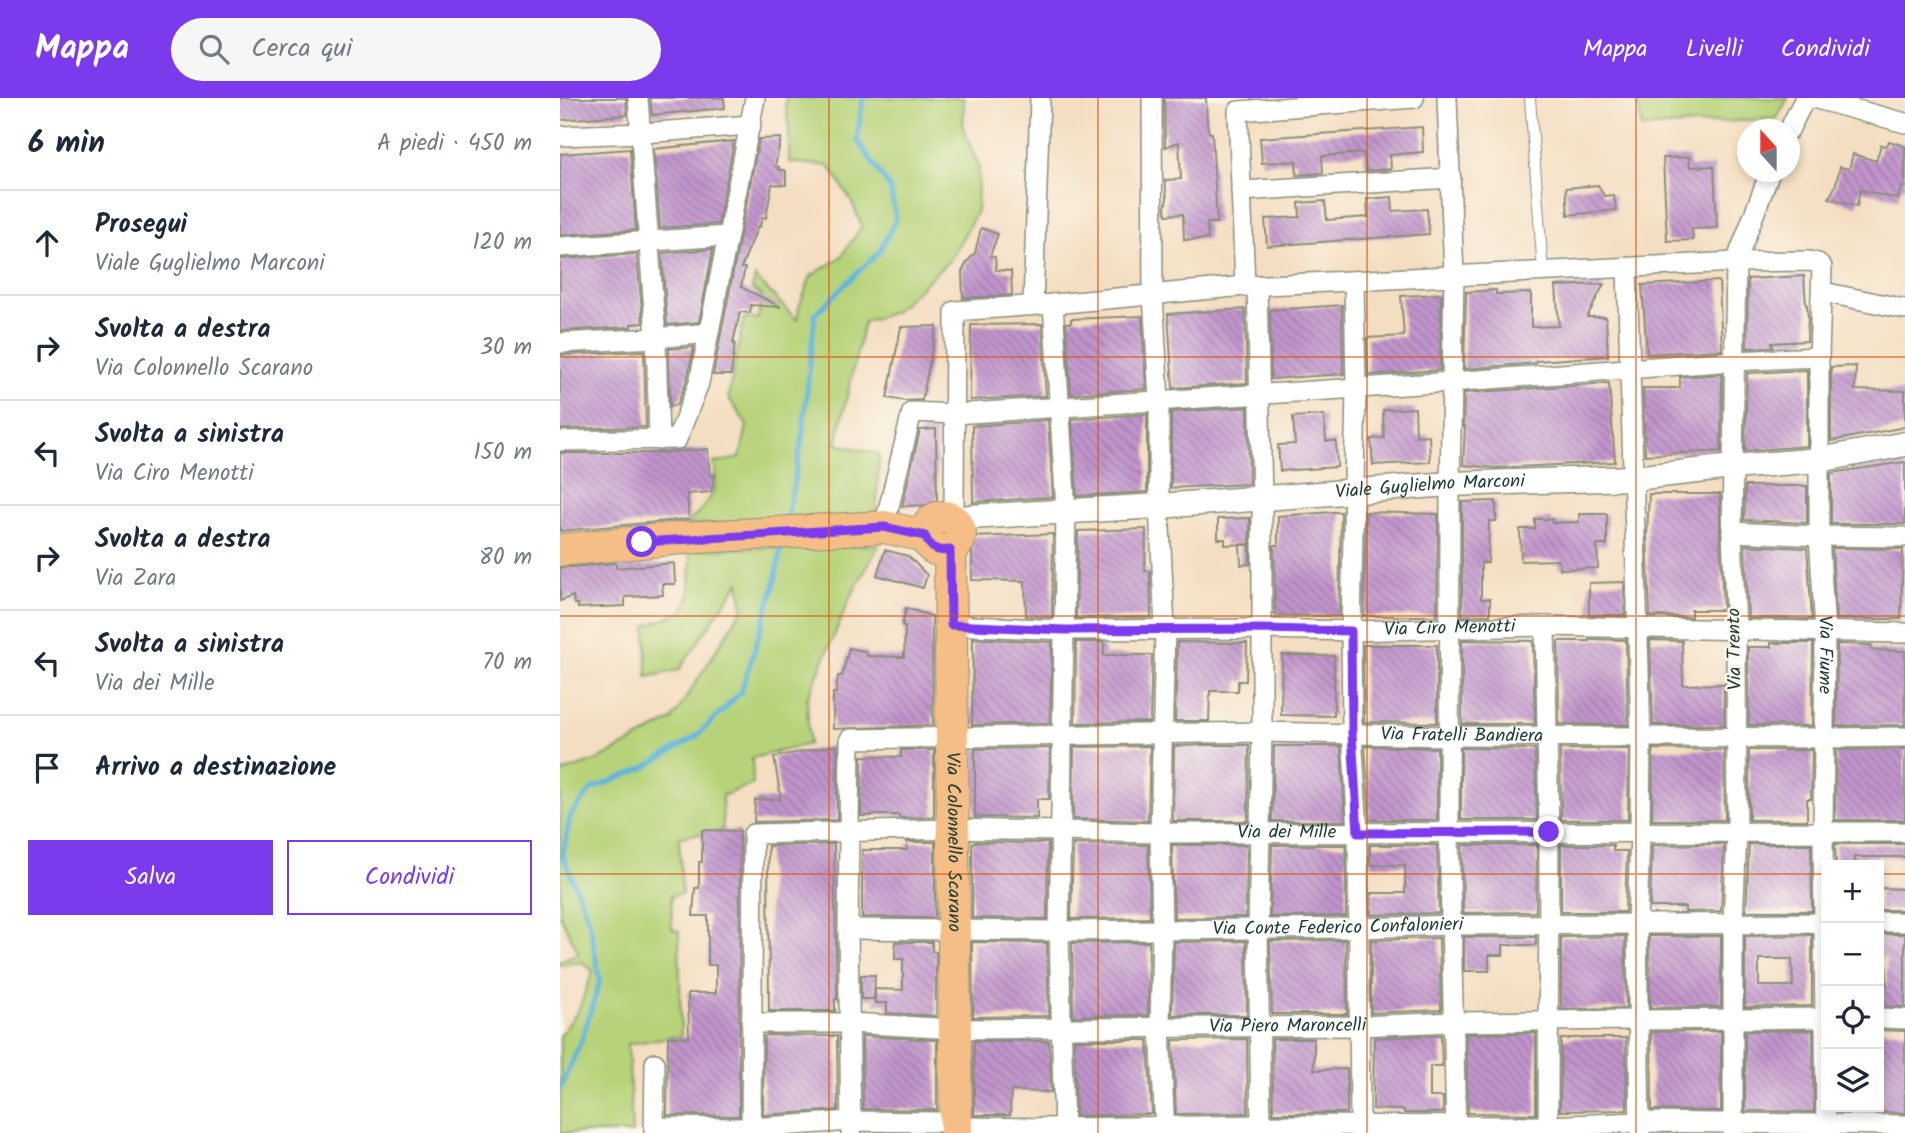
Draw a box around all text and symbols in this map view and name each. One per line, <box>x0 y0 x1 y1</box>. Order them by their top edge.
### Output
search box <box>171 18 661 81</box>
text: Mappa <box>35 23 129 76</box>
text: Cerca qui <box>251 28 352 70</box>
icon: search <box>195 30 233 68</box>
text: Mappa <box>1583 30 1648 69</box>
text: Livelli <box>1686 30 1743 69</box>
text: Condividi <box>1781 30 1870 69</box>
north arrow <box>1737 119 1800 182</box>
text: 6 min <box>28 120 105 168</box>
text: A piedi · 450 m <box>377 126 532 162</box>
text: Prosegui <box>95 204 187 246</box>
icon: ahead <box>28 224 66 262</box>
text: 120 m <box>472 225 532 261</box>
text: Viale Guglielmo Marconi <box>95 246 325 282</box>
text: Svolta a destra <box>95 309 271 351</box>
icon: right <box>28 329 66 367</box>
text: 30 m <box>480 330 532 366</box>
text: Via Colonnello Scarano <box>95 351 313 387</box>
text: Svolta a sinistra <box>95 414 284 456</box>
icon: left <box>28 434 66 472</box>
text: 150 m <box>473 435 532 471</box>
text: Via Ciro Menotti <box>95 456 254 492</box>
street label: Viale Guglielmo Marconi <box>1334 467 1527 508</box>
text: Svolta a destra <box>95 519 271 561</box>
route start <box>626 526 657 557</box>
icon: right <box>28 539 66 577</box>
text: 80 m <box>479 540 532 576</box>
text: Via Zara <box>95 561 176 597</box>
street label: Via Trento <box>1719 608 1751 690</box>
street label: Via Ciro Menotti <box>1384 612 1517 645</box>
street label: Via Fiume <box>1809 615 1840 695</box>
text: Svolta a sinistra <box>95 624 284 666</box>
icon: left <box>28 644 66 682</box>
text: 70 m <box>482 645 532 681</box>
text: Via dei Mille <box>95 666 215 702</box>
street label: Via Fratelli Bandiera <box>1380 720 1543 752</box>
text: Arrivo a destinazione <box>95 747 336 789</box>
icon: arrive <box>28 749 66 787</box>
street label: Via Colonnello Scarano <box>937 752 969 932</box>
route end <box>1533 816 1564 847</box>
street label: Via dei Mille <box>1237 818 1337 848</box>
button: Salva <box>28 840 273 915</box>
button: Condividi <box>287 840 532 915</box>
map controls <box>1821 860 1884 1112</box>
button: + <box>1821 860 1884 923</box>
street label: Via Conte Federico Confalonieri <box>1213 910 1465 944</box>
button: − <box>1821 923 1884 986</box>
button: locate <box>1821 986 1884 1049</box>
street label: Via Piero Maroncelli <box>1209 1011 1368 1042</box>
button: layers <box>1821 1049 1884 1112</box>

